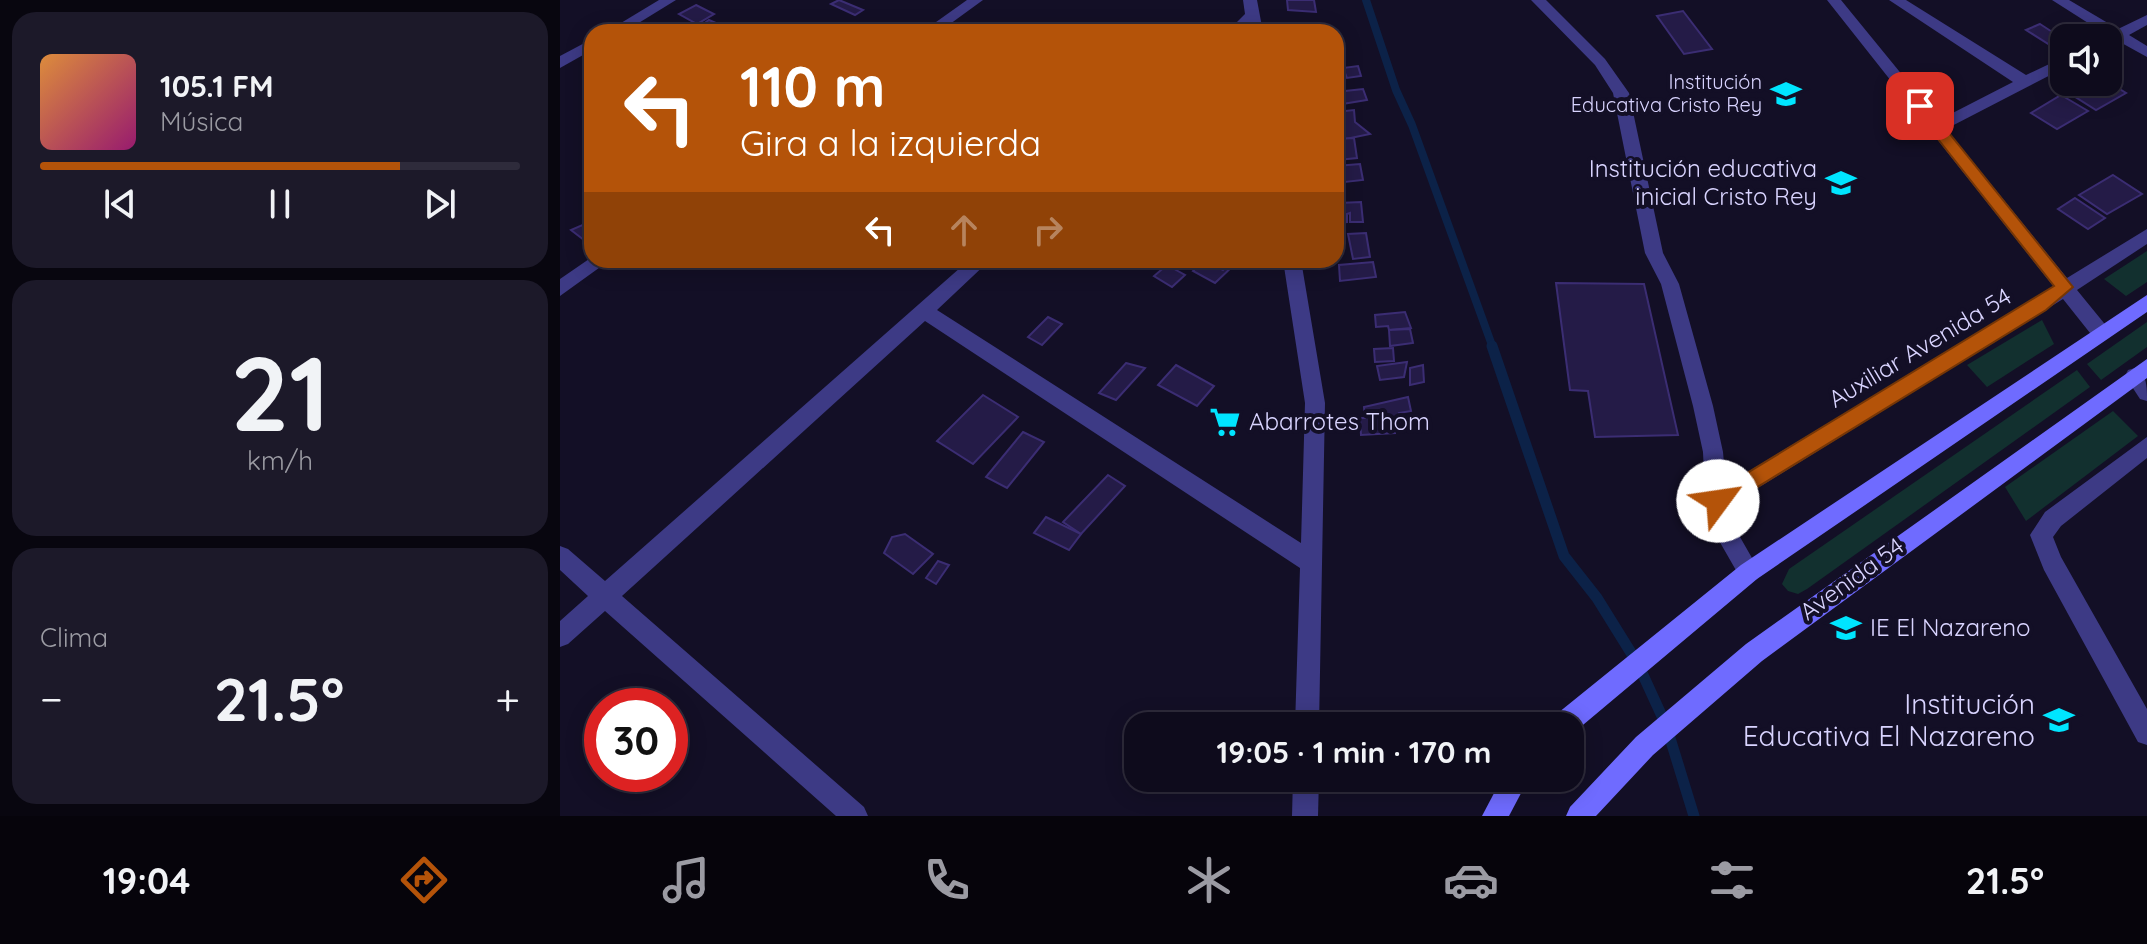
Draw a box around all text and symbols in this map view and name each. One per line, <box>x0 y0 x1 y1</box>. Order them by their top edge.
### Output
map controls <box>2050 24 2122 96</box>
button: sound <box>2050 24 2122 96</box>
text: 110 m <box>740 51 885 121</box>
icon: left <box>608 56 712 160</box>
text: 105.1 FM <box>160 67 274 105</box>
place label: Institución Educativa Cristo Rey <box>1571 69 1762 117</box>
pin <box>1886 72 1954 140</box>
school or university icon: Institución Educativa Cristo Rey <box>1769 77 1803 111</box>
icon: arrive <box>1898 84 1942 128</box>
text: Música <box>160 105 243 138</box>
text: Gira a la izquierda <box>740 120 1041 165</box>
place label: Institución educativa inicial Cristo Rey <box>1589 153 1817 211</box>
school or university icon: Institución educativa inicial Cristo Rey <box>1824 166 1858 200</box>
icon: previous <box>98 182 142 226</box>
icon: pause <box>258 182 302 226</box>
icon: next <box>418 182 462 226</box>
icon: left <box>858 208 902 252</box>
icon: ahead <box>942 208 986 252</box>
icon: right <box>1026 208 1070 252</box>
street label: Auxiliar Avenida 54 <box>1823 281 2016 414</box>
text: 21 <box>230 327 330 457</box>
supermarket icon: Abarrotes Thom <box>1208 405 1242 439</box>
place label: Abarrotes Thom <box>1249 406 1430 436</box>
text: km/h <box>247 444 313 477</box>
position arrow <box>1676 459 1760 543</box>
street label: Avenida 54 <box>1793 530 1909 626</box>
school or university icon: IE El Nazareno <box>1829 611 1863 645</box>
place label: IE El Nazareno <box>1870 612 2031 642</box>
text: Clima <box>40 621 108 654</box>
text: 21.5° <box>214 661 344 736</box>
text: − <box>40 671 63 726</box>
text: + <box>495 671 520 726</box>
place label: Institución Educativa El Nazareno <box>1743 686 2035 753</box>
speed limit sign: 30 <box>584 688 688 792</box>
school or university icon: Institución Educativa El Nazareno <box>2042 703 2076 737</box>
text: 19:05 · 1 min · 170 m <box>1217 733 1491 771</box>
icon: directions <box>396 852 452 908</box>
icon: music <box>658 852 714 908</box>
icon: phone <box>919 852 975 908</box>
icon: climate <box>1181 852 1237 908</box>
icon: car <box>1443 852 1499 908</box>
icon: filters <box>1704 852 1760 908</box>
text: 19:04 <box>103 858 190 903</box>
text: 21.5° <box>1966 858 2044 903</box>

